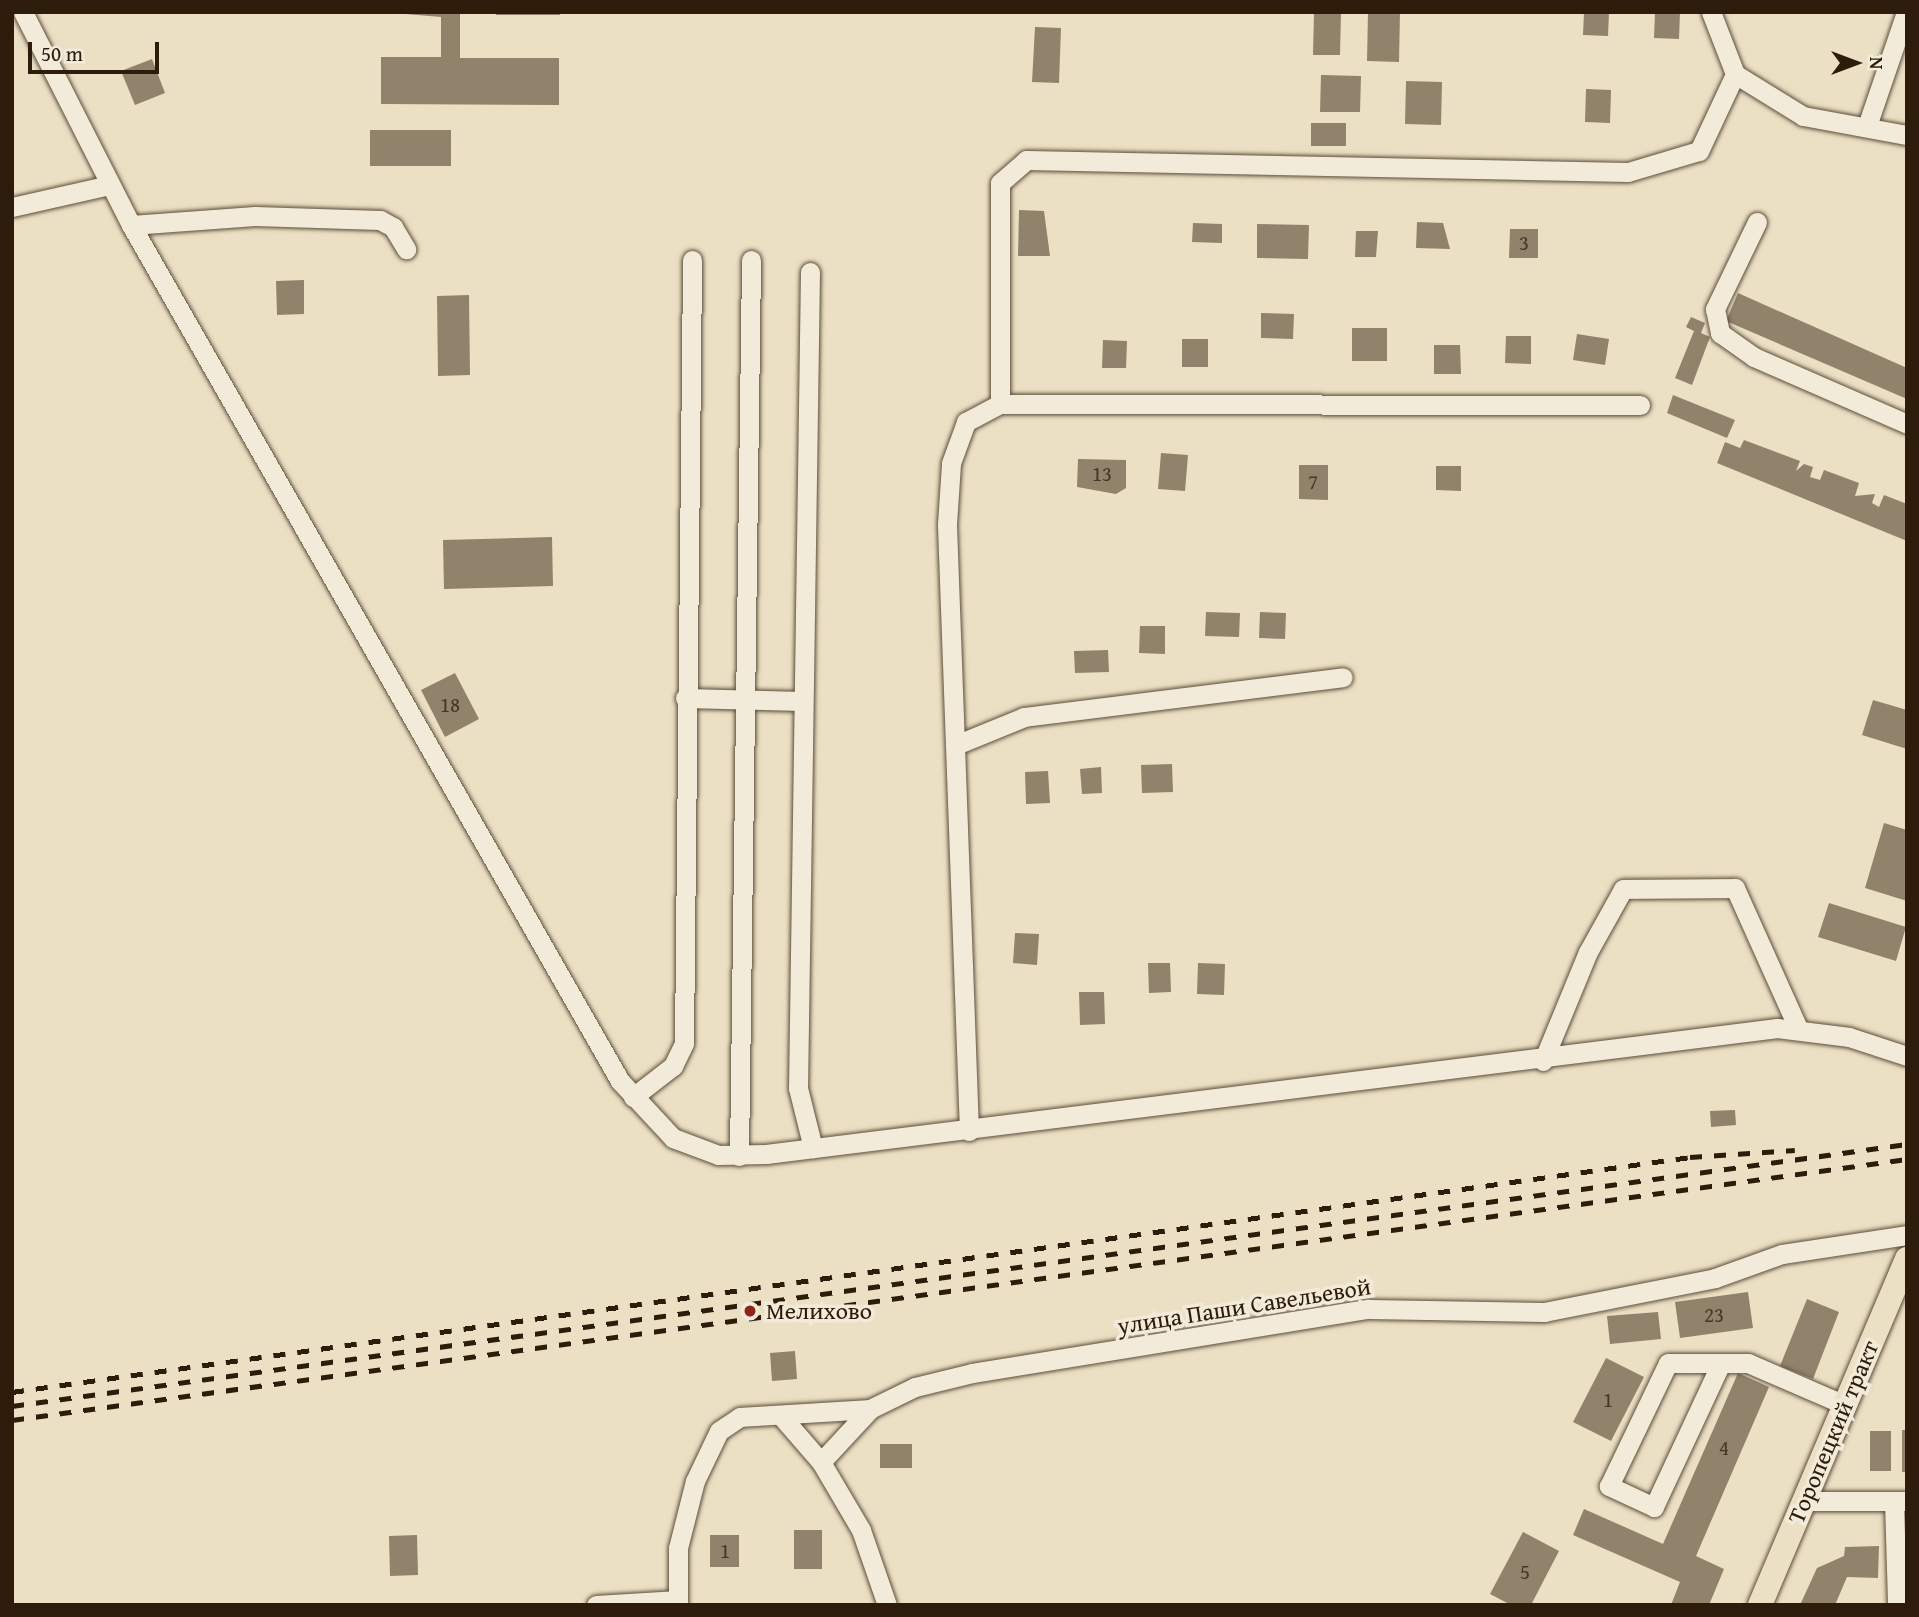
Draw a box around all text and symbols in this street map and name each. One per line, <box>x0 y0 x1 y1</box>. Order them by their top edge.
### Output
scale bar <box>32 28 163 72</box>
north arrow <box>1821 28 1891 98</box>
text: 50 m <box>41 38 83 69</box>
text: N <box>1863 57 1891 69</box>
house number: 3 <box>1519 230 1529 256</box>
house number: 13 <box>1092 461 1112 487</box>
house number: 7 <box>1308 469 1318 495</box>
house number: 18 <box>440 692 460 718</box>
street label: улица Паши Савельевой <box>1115 1272 1373 1340</box>
place label: Мелихово <box>766 1297 872 1325</box>
marker: Мелихово <box>740 1301 760 1321</box>
house number: 23 <box>1704 1302 1724 1328</box>
street label: Торопецкий тракт <box>1781 1336 1885 1528</box>
house number: 1 <box>1603 1387 1613 1413</box>
house number: 4 <box>1719 1435 1729 1461</box>
house number: 1 <box>720 1538 730 1564</box>
house number: 5 <box>1520 1559 1530 1585</box>

